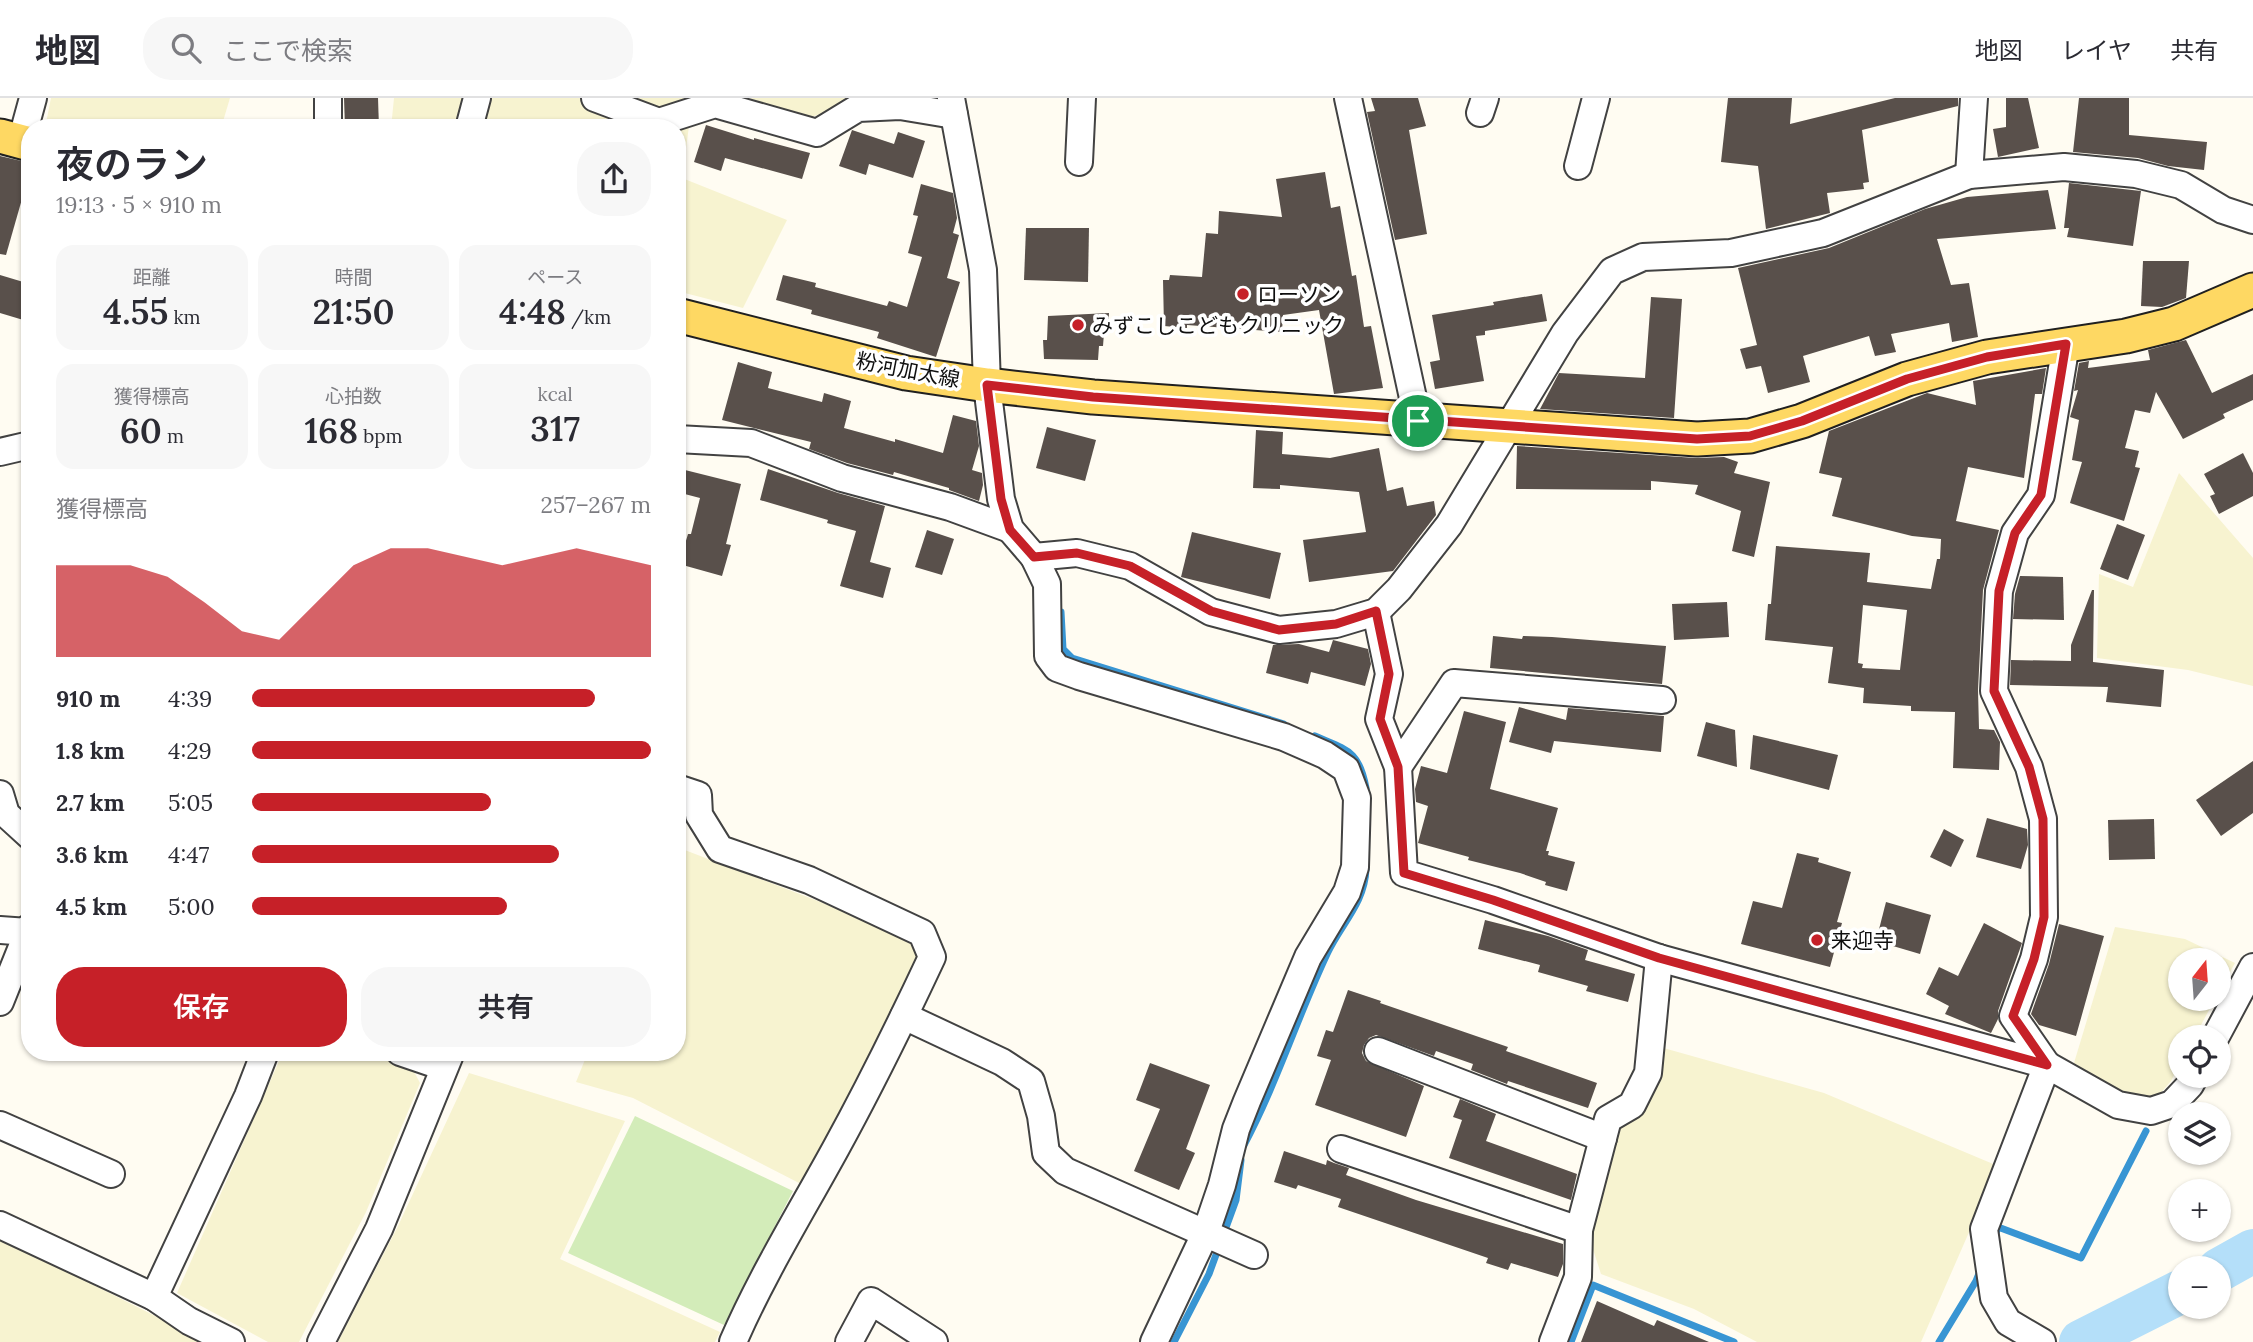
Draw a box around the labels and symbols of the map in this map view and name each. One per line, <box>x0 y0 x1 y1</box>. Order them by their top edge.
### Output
place label: ローソン <box>1257 281 1341 308</box>
marker: ローソン <box>1235 286 1251 302</box>
place label: みずこしこどもクリニック <box>1092 312 1344 339</box>
marker: みずこしこどもクリニック <box>1070 317 1086 333</box>
street label: 粉河加太線 <box>854 347 962 393</box>
pin <box>1388 391 1448 451</box>
place label: 来迎寺 <box>1831 927 1894 954</box>
marker: 来迎寺 <box>1809 932 1825 948</box>
north arrow <box>2168 948 2231 1012</box>

